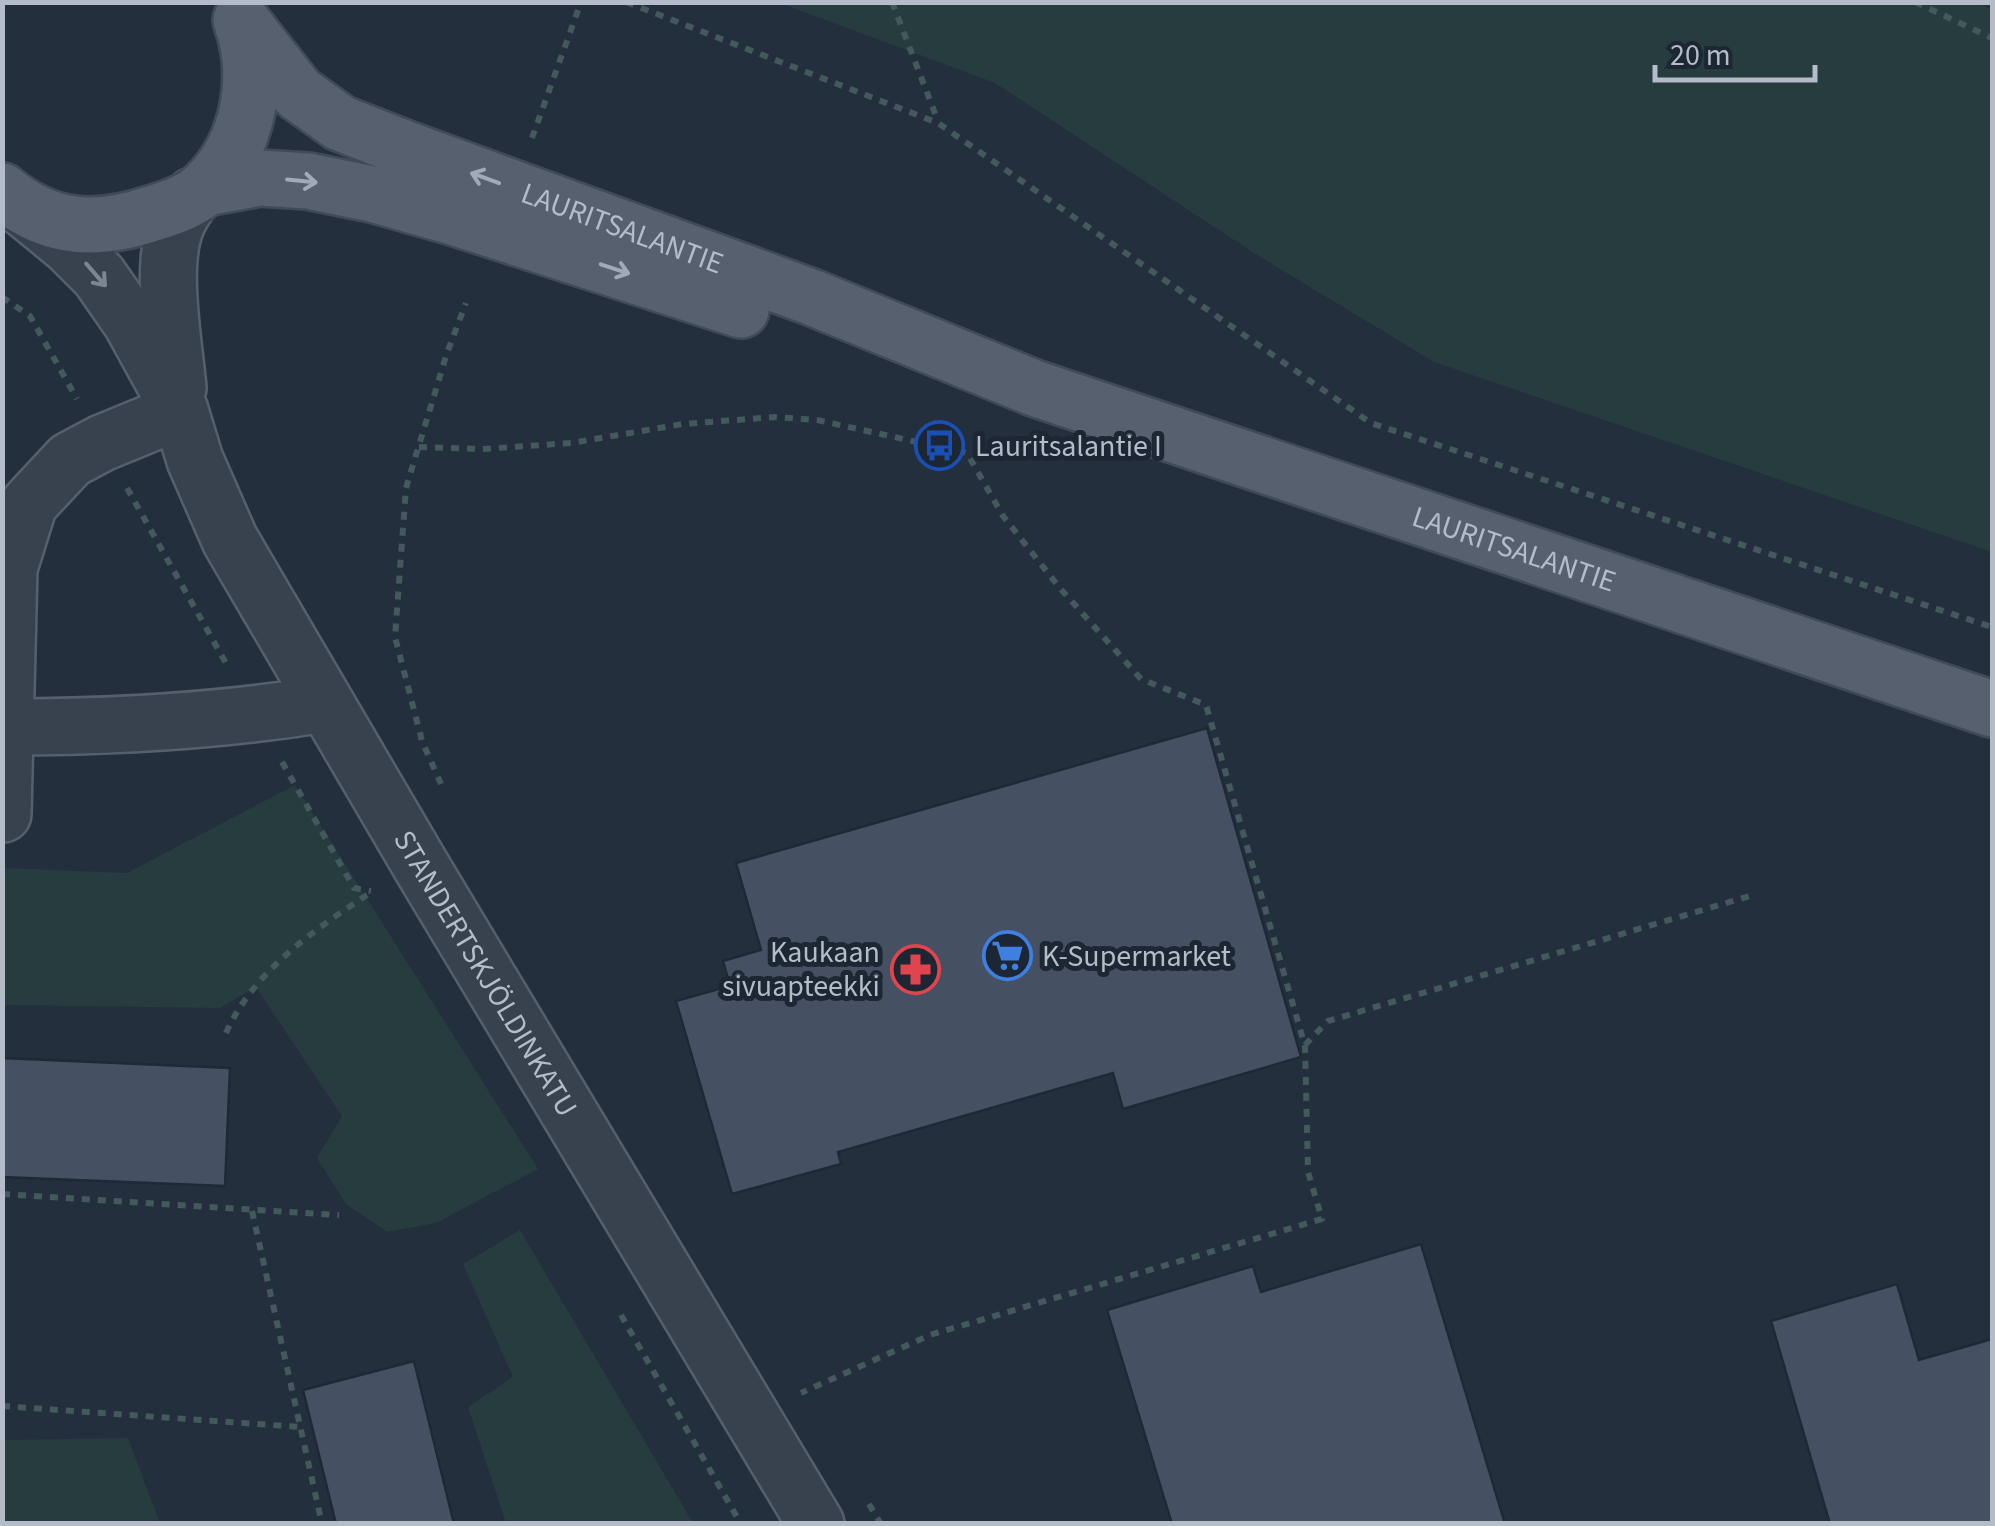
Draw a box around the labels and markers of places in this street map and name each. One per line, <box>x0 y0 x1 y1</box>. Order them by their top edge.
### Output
bus stop icon: Lauritsalantie I <box>914 420 966 472</box>
place label: Lauritsalantie I <box>975 425 1162 468</box>
supermarket icon: K-Supermarket <box>981 930 1033 982</box>
place label: Kaukaan sivuapteekki <box>722 931 880 1008</box>
place label: K-Supermarket <box>1042 935 1231 978</box>
pharmacy icon: Kaukaan sivuapteekki <box>889 943 941 995</box>

